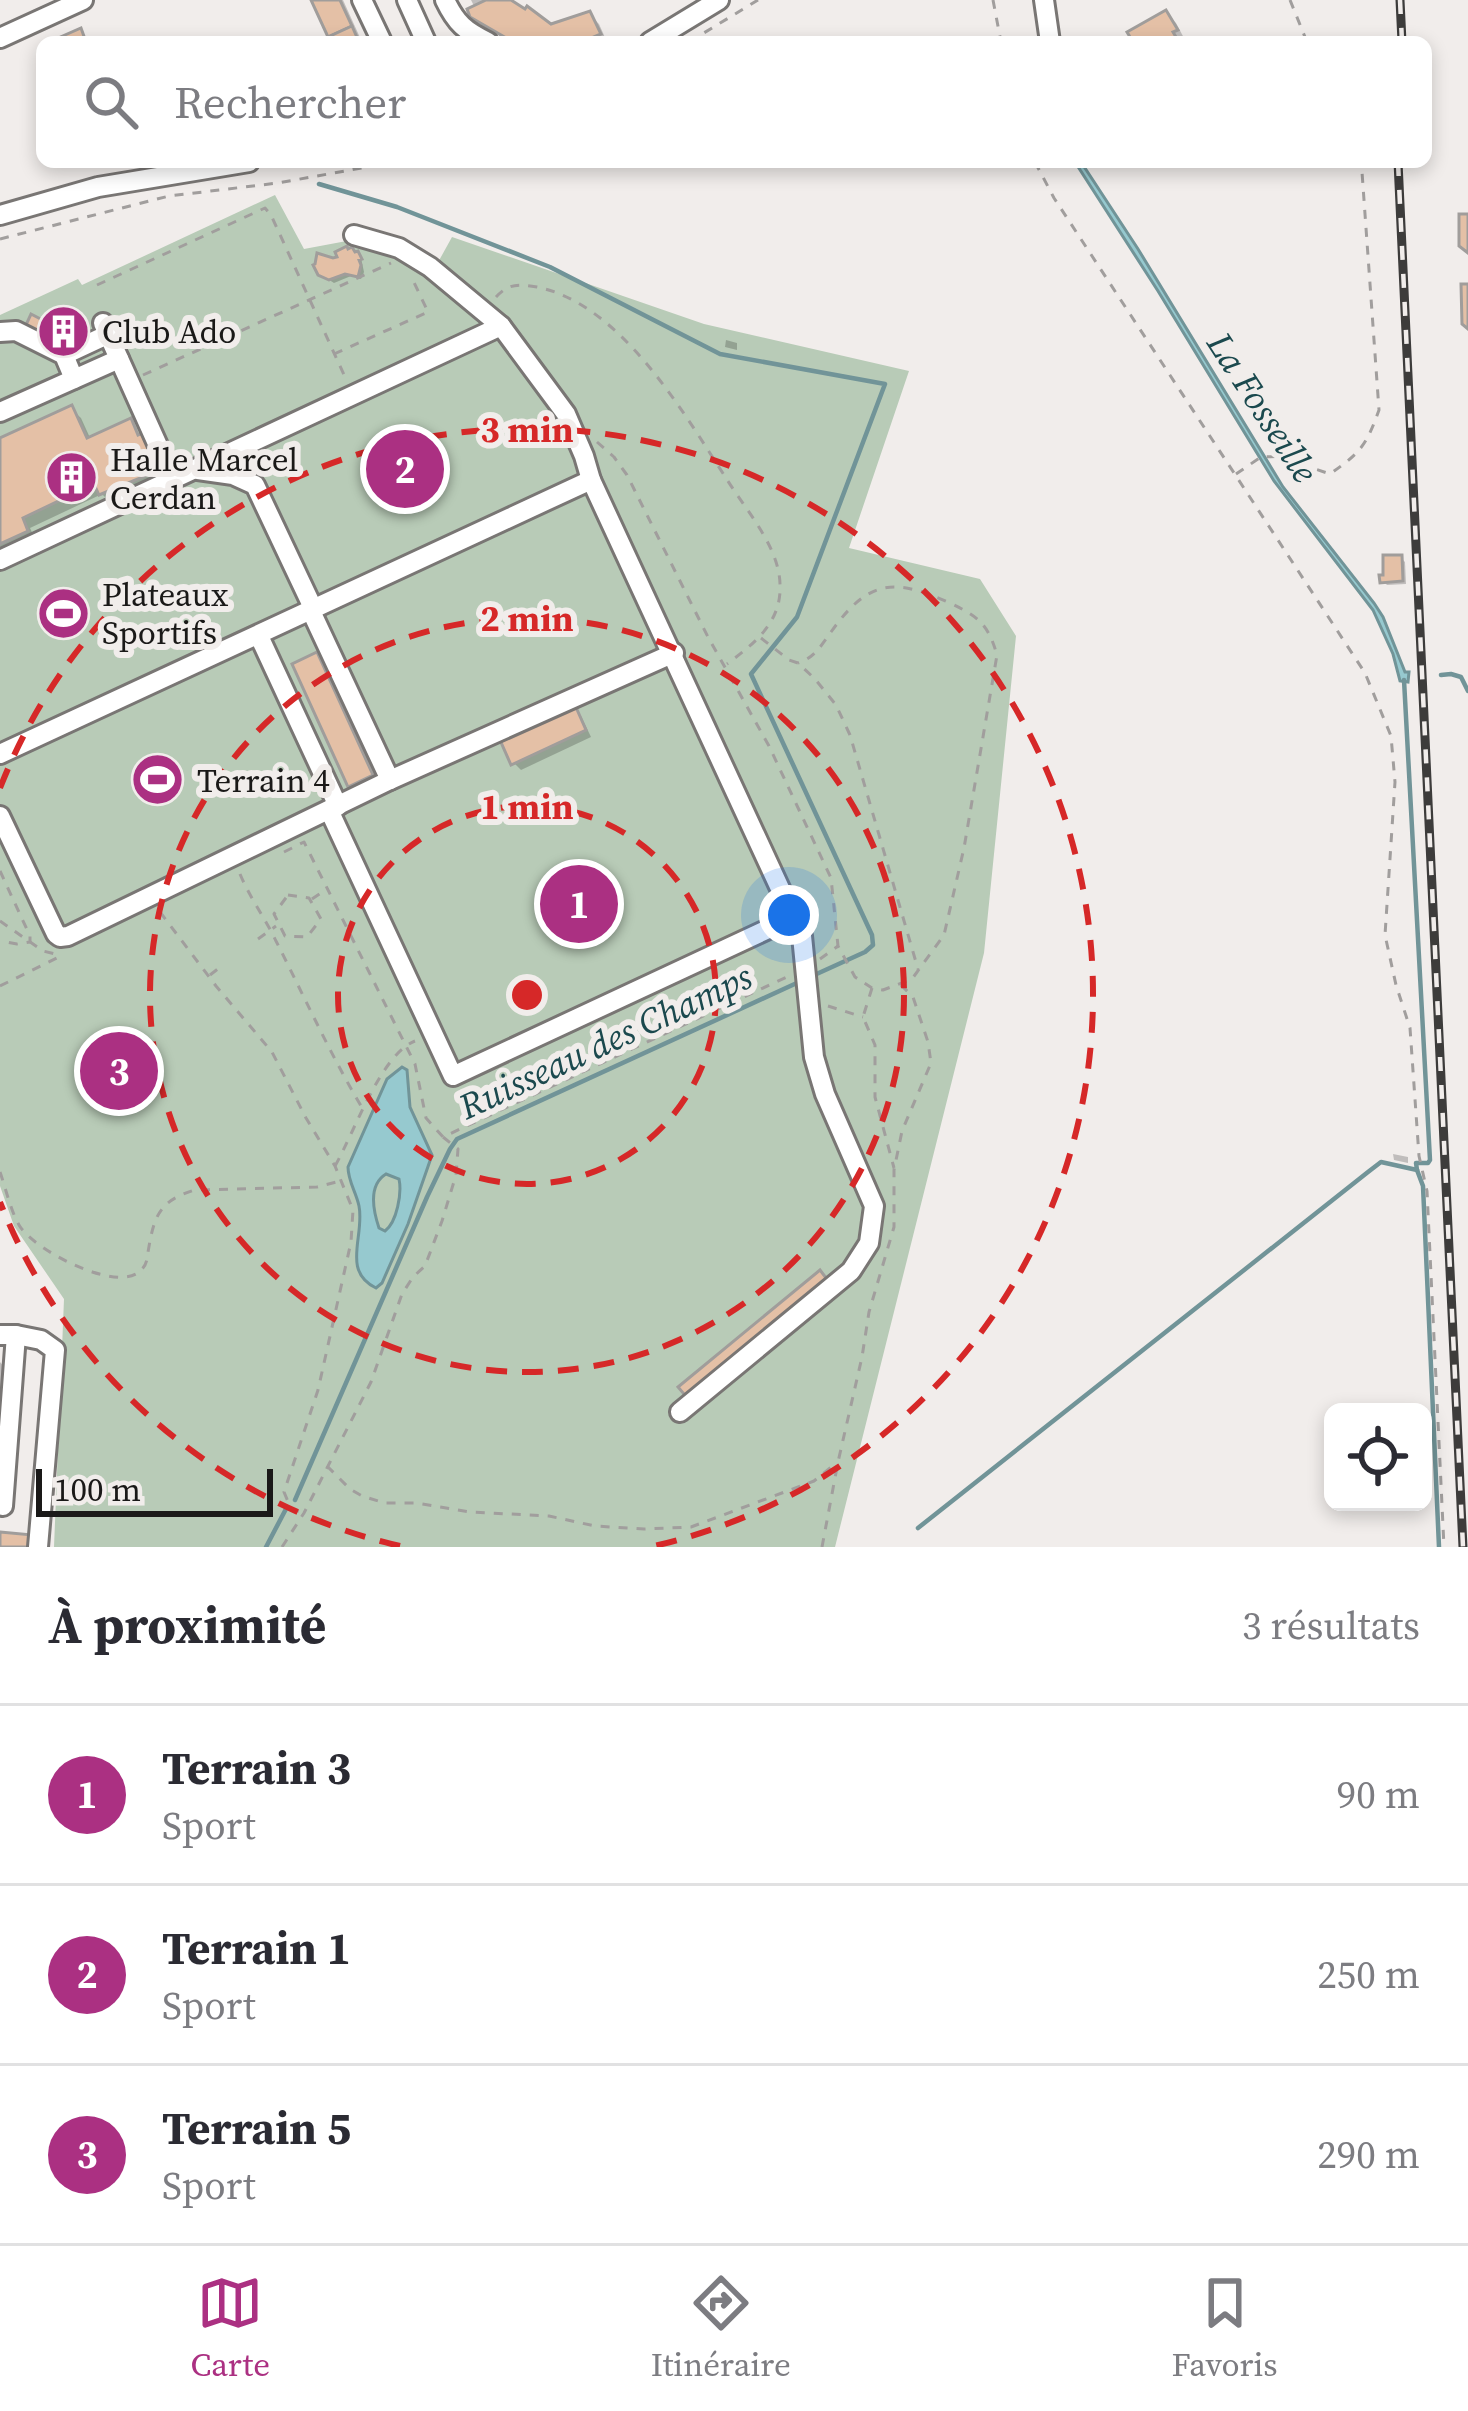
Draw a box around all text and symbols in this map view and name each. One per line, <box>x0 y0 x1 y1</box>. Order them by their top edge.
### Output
search box <box>36 36 1432 168</box>
icon: search <box>78 69 144 135</box>
text: Rechercher <box>174 71 406 133</box>
building icon: Club Ado <box>35 303 91 359</box>
place label: Club Ado <box>102 309 236 354</box>
water label: La Fosseille <box>1195 322 1330 492</box>
text: 3 min <box>480 405 574 454</box>
pin: 2 <box>366 424 444 514</box>
place label: Halle Marcel Cerdan <box>110 437 298 520</box>
building icon: Halle Marcel Cerdan <box>43 450 99 506</box>
place label: Plateaux Sportifs <box>102 572 229 655</box>
sports icon: Plateaux Sportifs <box>35 585 91 641</box>
text: 2 min <box>480 594 574 643</box>
sports icon: Terrain 4 <box>130 752 186 808</box>
place label: Terrain 4 <box>197 758 330 803</box>
text: 1 min <box>480 782 574 831</box>
pin: 1 <box>540 859 618 949</box>
your location <box>759 885 819 945</box>
water label: Ruisseau des Champs <box>450 952 761 1131</box>
centre of rings <box>506 974 548 1016</box>
pin: 3 <box>80 1026 158 1116</box>
map controls <box>1324 1403 1432 1511</box>
button: locate <box>1324 1403 1432 1511</box>
scale bar <box>36 1463 273 1516</box>
text: 100 m <box>54 1467 141 1512</box>
text: À proximité <box>48 1590 326 1660</box>
text: 3 résultats <box>1242 1599 1420 1652</box>
text: Terrain 3 <box>162 1737 351 1799</box>
text: 1 <box>76 1768 98 1821</box>
text: 90 m <box>1337 1768 1420 1821</box>
text: Sport <box>162 1799 256 1852</box>
text: Terrain 1 <box>162 1917 351 1979</box>
text: 2 <box>76 1948 98 2001</box>
text: 250 m <box>1317 1948 1420 2001</box>
text: Sport <box>162 1979 256 2032</box>
text: Terrain 5 <box>162 2097 351 2159</box>
text: 3 <box>76 2128 98 2181</box>
text: 290 m <box>1317 2128 1420 2181</box>
text: Sport <box>162 2159 256 2212</box>
tab: Carte <box>190 2270 270 2387</box>
tab: Itinéraire <box>651 2270 791 2387</box>
tab: Favoris <box>1171 2270 1278 2387</box>

